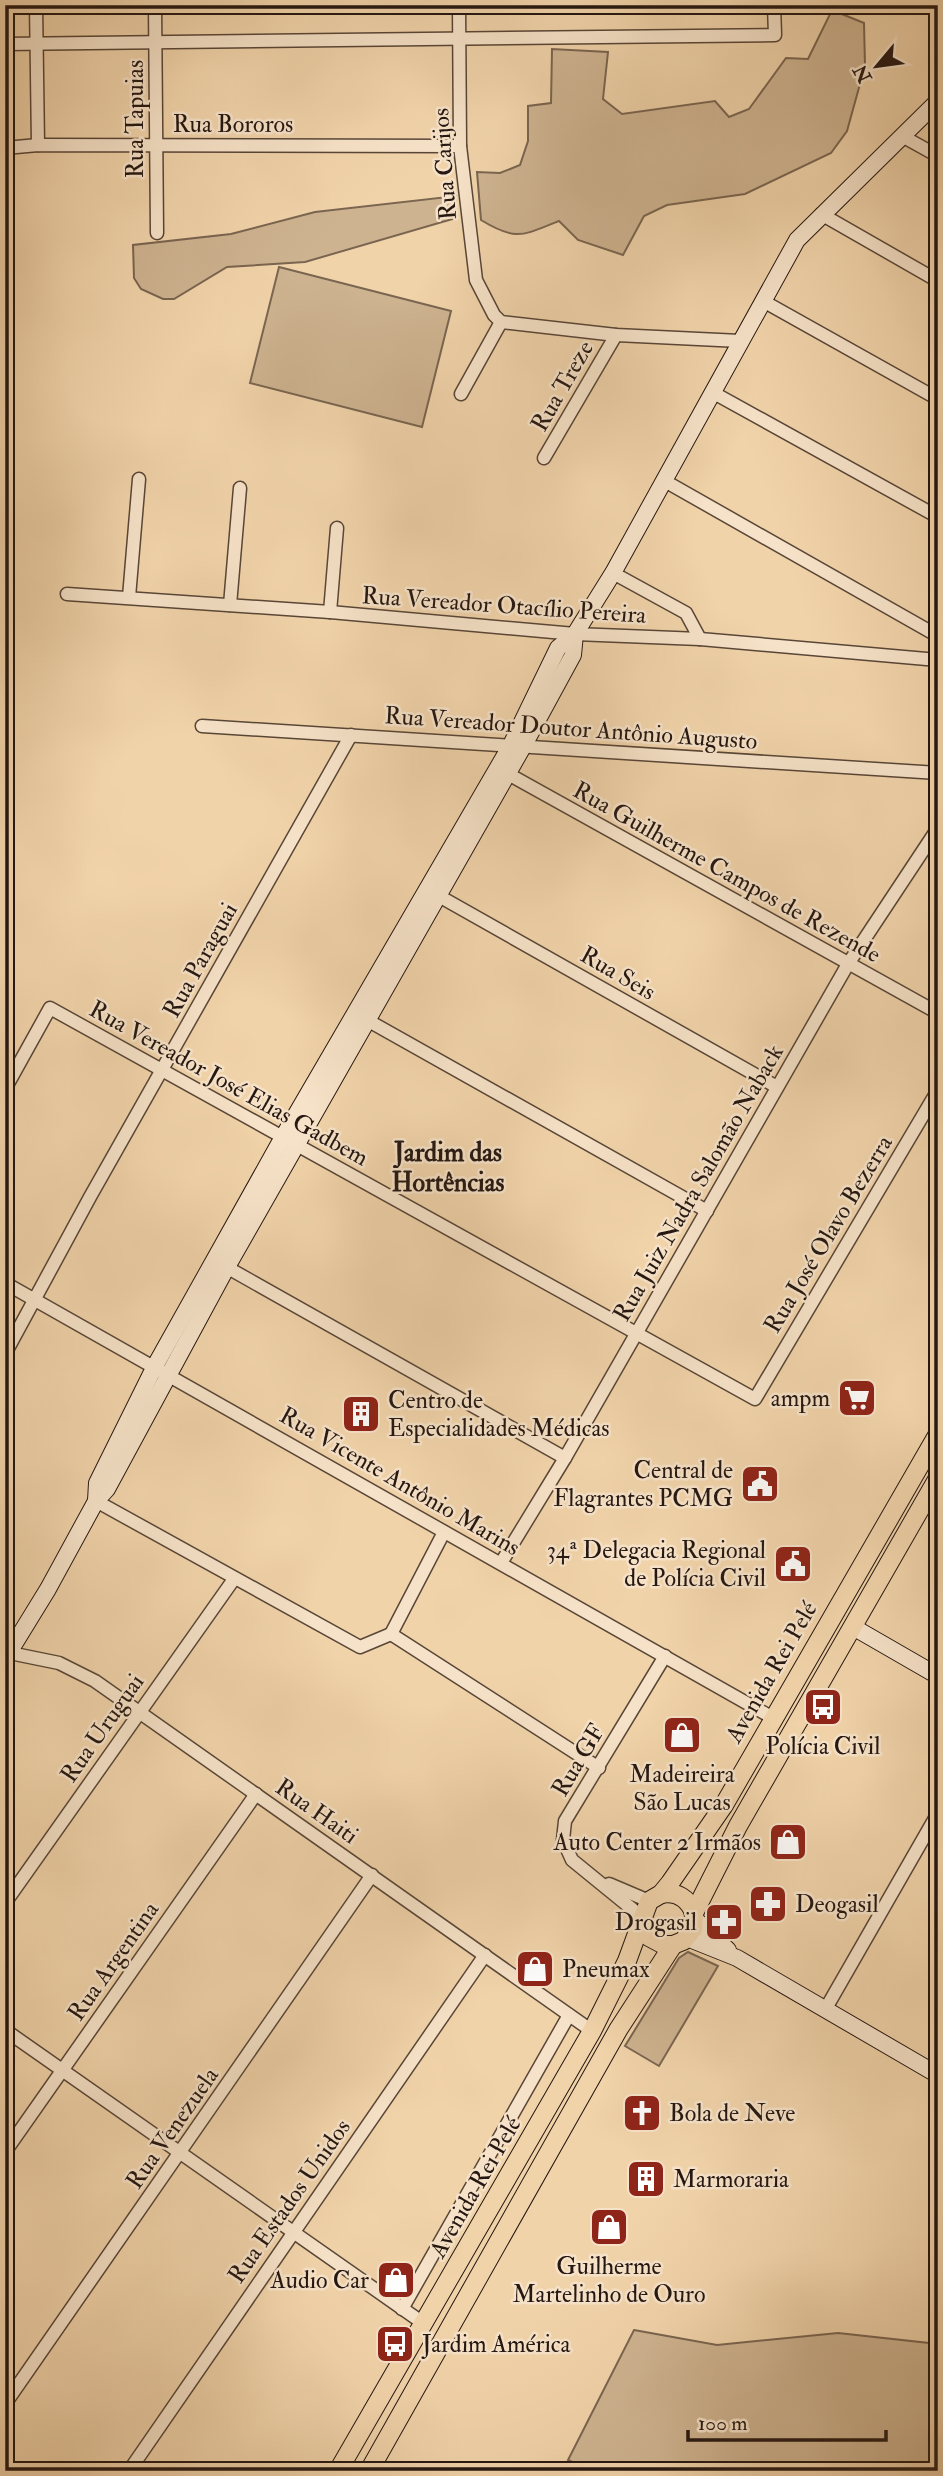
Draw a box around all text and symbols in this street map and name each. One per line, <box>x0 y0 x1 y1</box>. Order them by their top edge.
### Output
north arrow <box>842 32 912 102</box>
street label: Rua Tapuias <box>120 60 151 178</box>
text: N <box>848 60 878 88</box>
street label: Rua Carijos <box>425 107 464 221</box>
street label: Rua Bororos <box>173 109 293 140</box>
street label: Rua Treze <box>524 335 601 437</box>
street label: Rua Vereador Otacílio Pereira <box>361 580 648 631</box>
street label: Rua Vereador Doutor Antônio Augusto <box>384 700 758 757</box>
street label: Rua Guilherme Campos de Rezende <box>567 775 886 970</box>
street label: Rua Paraguai <box>156 897 245 1023</box>
street label: Rua Seis <box>574 939 661 1007</box>
street label: Rua Vereador José Elias Gadbem <box>84 994 374 1173</box>
street label: Rua Juiz Nadra Salomão Naback <box>606 1039 791 1327</box>
street label: Rua José Olavo Bezerra <box>757 1129 900 1339</box>
district label: Jardim das Hortências <box>392 1137 504 1199</box>
supermarket icon: ampm <box>836 1377 878 1419</box>
place label: ampm <box>771 1383 830 1414</box>
place label: Centro de Especialidades Médicas <box>388 1385 610 1444</box>
building icon: Centro de Especialidades Médicas <box>340 1393 382 1435</box>
street label: Rua Vicente Antônio Marins <box>274 1400 526 1563</box>
place label: Central de Flagrantes PCMG <box>553 1455 733 1514</box>
public building icon: Central de Flagrantes PCMG <box>739 1463 781 1505</box>
place label: 34ª Delegacia Regional de Polícia Civil <box>547 1535 766 1594</box>
public building icon: 34ª Delegacia Regional de Polícia Civil <box>772 1543 814 1585</box>
street label: Avenida Rei Pelé <box>718 1595 825 1749</box>
street label: Rua Uruguai <box>54 1668 151 1789</box>
bus stop icon: Polícia Civil <box>802 1686 844 1728</box>
shop icon: Madeireira São Lucas <box>661 1714 703 1756</box>
street label: Rua GF <box>545 1718 612 1802</box>
place label: Polícia Civil <box>766 1731 880 1762</box>
place label: Madeireira São Lucas <box>629 1759 736 1818</box>
street label: Rua Haiti <box>269 1772 364 1851</box>
shop icon: Auto Center 2 Irmãos <box>767 1821 809 1863</box>
place label: Auto Center 2 Irmãos <box>552 1827 761 1858</box>
pharmacy icon: Deogasil <box>747 1883 789 1925</box>
place label: Deogasil <box>795 1889 879 1920</box>
street label: Rua Argentina <box>61 1895 167 2027</box>
pharmacy icon: Drogasil <box>703 1901 745 1943</box>
place label: Drogasil <box>615 1907 697 1938</box>
shop icon: Pneumax <box>514 1948 556 1990</box>
place label: Pneumax <box>562 1954 650 1985</box>
street label: Rua Venezuela <box>119 2060 226 2195</box>
church icon: Bola de Neve <box>621 2092 663 2134</box>
place label: Bola de Neve <box>669 2098 795 2129</box>
street label: Avenida Rei Pelé <box>422 2110 529 2264</box>
street label: Rua Estados Unidos <box>221 2113 358 2290</box>
building icon: Marmoraria <box>625 2158 667 2200</box>
place label: Marmoraria <box>673 2164 790 2195</box>
shop icon: Guilherme Martelinho de Ouro <box>588 2206 630 2248</box>
place label: Guilherme Martelinho de Ouro <box>512 2251 706 2310</box>
shop icon: Audio Car <box>375 2259 417 2301</box>
place label: Audio Car <box>269 2265 369 2296</box>
bus stop icon: Jardim América <box>374 2323 416 2365</box>
place label: Jardim América <box>421 2329 571 2360</box>
scale bar <box>688 2399 885 2443</box>
text: 100 m <box>698 2410 748 2437</box>

